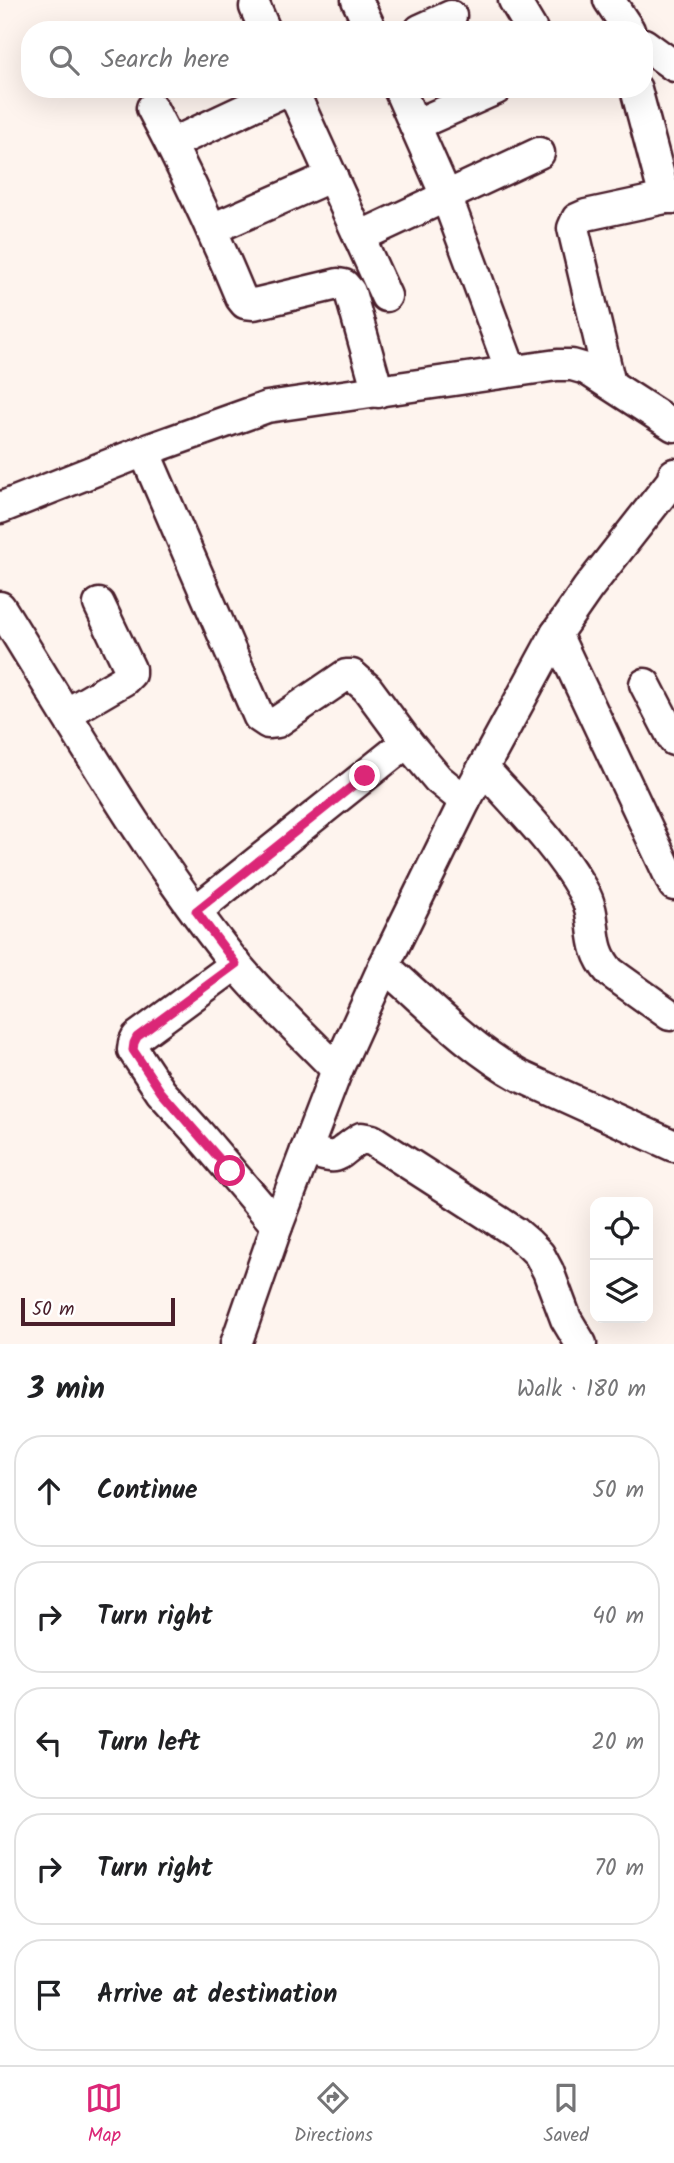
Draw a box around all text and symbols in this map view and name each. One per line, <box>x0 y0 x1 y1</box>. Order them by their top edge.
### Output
search box <box>21 21 653 98</box>
text: Search here <box>101 39 229 81</box>
icon: search <box>45 41 83 79</box>
route end <box>349 760 380 791</box>
route start <box>214 1155 245 1186</box>
map controls <box>590 1197 653 1323</box>
button: locate <box>590 1197 653 1260</box>
button: layers <box>590 1260 653 1323</box>
scale bar <box>21 1295 175 1327</box>
text: 50 m <box>32 1295 74 1325</box>
text: 3 min <box>28 1366 105 1414</box>
text: Walk · 180 m <box>517 1372 646 1408</box>
text: Continue <box>97 1470 198 1512</box>
icon: ahead <box>30 1472 68 1510</box>
text: 50 m <box>593 1473 644 1509</box>
text: Turn right <box>97 1596 213 1638</box>
icon: right <box>30 1598 68 1636</box>
text: 40 m <box>592 1599 644 1635</box>
text: Turn left <box>97 1722 200 1764</box>
icon: left <box>30 1724 68 1762</box>
text: 20 m <box>592 1725 644 1761</box>
text: Turn right <box>97 1848 213 1890</box>
icon: right <box>30 1850 68 1888</box>
text: 70 m <box>594 1851 644 1887</box>
text: Arrive at destination <box>97 1974 337 2016</box>
icon: arrive <box>30 1976 68 2014</box>
tab: Map <box>85 2079 123 2151</box>
tab: Directions <box>294 2079 373 2151</box>
tab: Saved <box>544 2079 589 2151</box>

